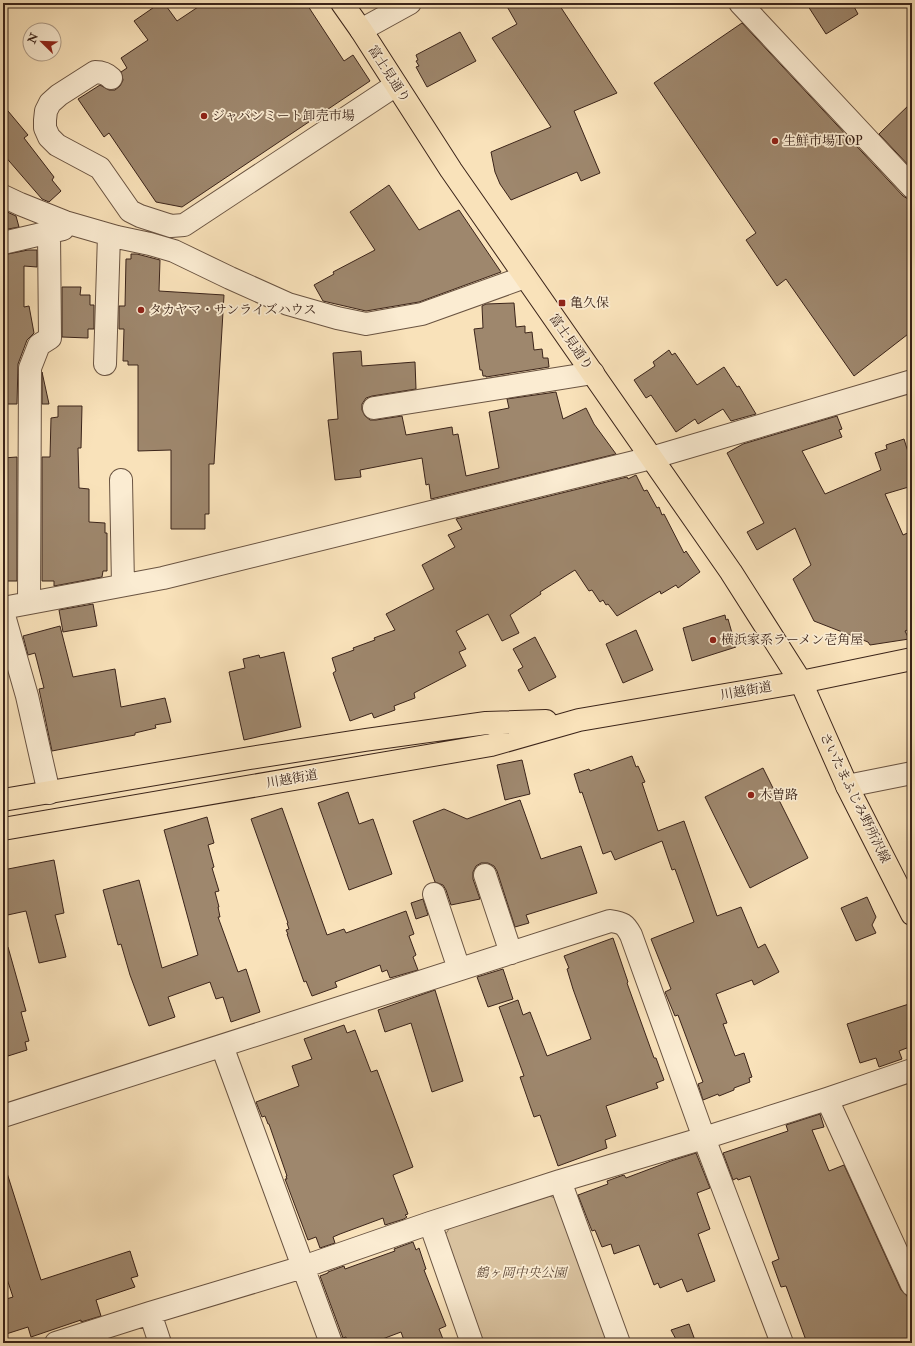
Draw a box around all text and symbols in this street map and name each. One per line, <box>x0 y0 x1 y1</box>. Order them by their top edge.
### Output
north arrow <box>22 22 62 62</box>
text: N <box>25 30 42 46</box>
street label: 富士見通り <box>365 42 413 106</box>
place label: ジャパンミート卸売市場 <box>212 108 355 124</box>
marker: ジャパンミート卸売市場 <box>199 111 209 121</box>
place label: 生鮮市場TOP <box>783 133 863 149</box>
marker: 生鮮市場TOP <box>770 136 780 146</box>
place label: 亀久保 <box>570 295 609 311</box>
marker: 亀久保 <box>557 298 567 308</box>
place label: タカヤマ・サンライズハウス <box>149 302 316 318</box>
marker: タカヤマ・サンライズハウス <box>136 305 146 315</box>
street label: 富士見通り <box>546 311 596 373</box>
place label: 横浜家系ラーメン壱角屋 <box>721 632 863 648</box>
marker: 横浜家系ラーメン壱角屋 <box>708 635 718 645</box>
street label: 川越街道 <box>719 679 773 703</box>
street label: さいたまふじみ野所沢線 <box>816 730 894 866</box>
street label: 川越街道 <box>265 767 319 791</box>
place label: 木曽路 <box>759 787 798 803</box>
marker: 木曽路 <box>746 790 756 800</box>
park label: 鶴ヶ岡中央公園 <box>475 1265 568 1281</box>

